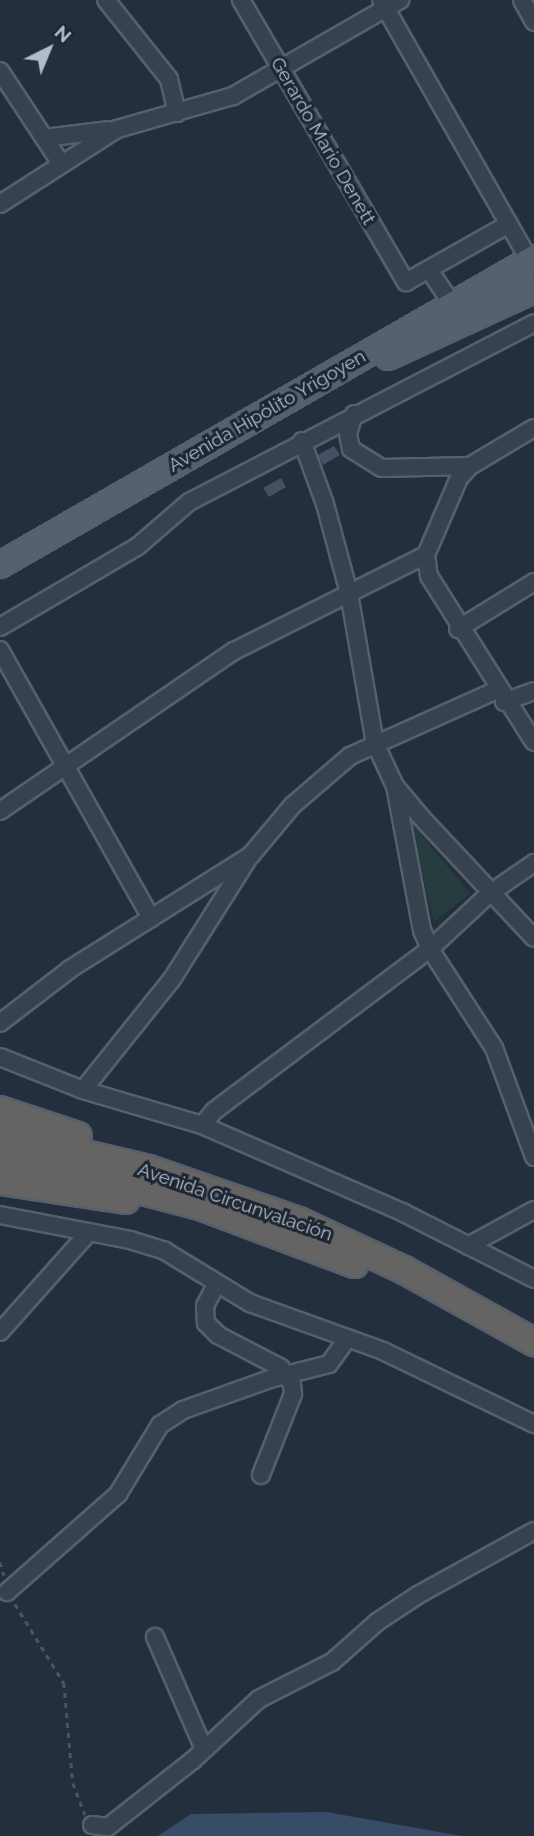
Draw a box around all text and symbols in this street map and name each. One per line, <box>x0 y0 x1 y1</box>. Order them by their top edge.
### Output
north arrow <box>14 14 84 84</box>
text: N <box>51 21 76 47</box>
street label: Gerardo Mario Denett <box>266 53 380 229</box>
street label: Avenida Hipólito Yrigoyen <box>164 345 370 477</box>
street label: Avenida Circunvalación <box>135 1158 335 1246</box>

